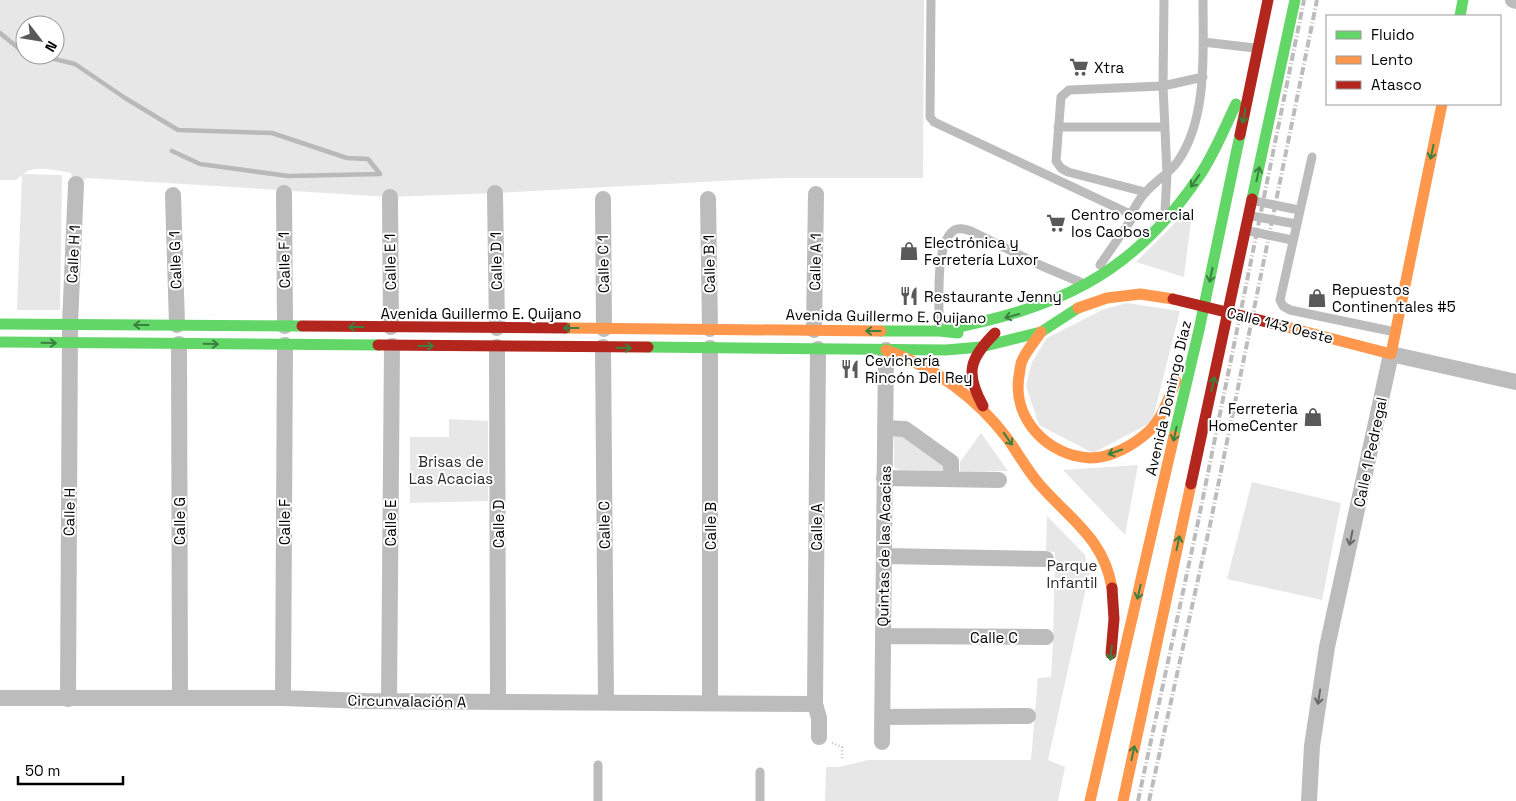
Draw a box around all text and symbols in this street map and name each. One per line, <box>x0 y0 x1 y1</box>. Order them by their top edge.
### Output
north arrow <box>15 15 65 65</box>
legend <box>1326 15 1501 105</box>
text: Fluido <box>1371 25 1415 44</box>
text: N <box>41 38 61 55</box>
text: Lento <box>1371 50 1413 69</box>
supermarket icon: Xtra <box>1068 56 1090 78</box>
place label: Xtra <box>1094 58 1125 77</box>
text: Atasco <box>1371 75 1422 94</box>
one-way arrow <box>1239 108 1249 124</box>
one-way arrow <box>1427 143 1437 159</box>
one-way arrow <box>1254 167 1263 183</box>
one-way arrow <box>1190 174 1200 188</box>
place label: Centro comercial los Caobos <box>1071 205 1194 241</box>
supermarket icon: Centro comercial los Caobos <box>1045 212 1067 234</box>
street label: Calle H 1 <box>62 224 84 284</box>
street label: Calle G 1 <box>164 230 186 290</box>
street label: Calle F 1 <box>274 232 294 288</box>
street label: Calle D 1 <box>486 232 506 290</box>
street label: Calle E 1 <box>380 233 400 291</box>
street label: Calle A 1 <box>805 233 825 291</box>
place label: Electrónica y Ferretería Luxor <box>924 233 1039 269</box>
street label: Calle C 1 <box>593 235 613 293</box>
street label: Calle B 1 <box>699 235 719 293</box>
shop icon: Electrónica y Ferretería Luxor <box>898 240 920 262</box>
one-way arrow <box>1206 267 1215 283</box>
place label: Repuestos Continentales #5 <box>1332 280 1456 316</box>
restaurant icon: Restaurante Jenny <box>898 285 920 307</box>
place label: Restaurante Jenny <box>924 287 1062 306</box>
shop icon: Repuestos Continentales #5 <box>1306 287 1328 309</box>
street label: Calle 143 Oeste <box>1225 303 1335 347</box>
street label: Avenida Guillermo E. Quijano <box>381 304 581 323</box>
street label: Avenida Guillermo E. Quijano <box>785 305 987 327</box>
one-way arrow <box>1004 311 1020 321</box>
street label: Avenida Domingo Díaz <box>1141 319 1195 477</box>
one-way arrow <box>133 320 149 330</box>
one-way arrow <box>348 322 364 332</box>
one-way arrow <box>563 323 579 333</box>
one-way arrow <box>865 326 882 336</box>
one-way arrow <box>40 338 56 348</box>
one-way arrow <box>202 339 219 349</box>
one-way arrow <box>418 341 434 351</box>
one-way arrow <box>615 343 631 352</box>
place label: Cevichería Rincón Del Rey <box>865 351 973 387</box>
restaurant icon: Cevichería Rincón Del Rey <box>839 358 861 380</box>
one-way arrow <box>1209 377 1218 393</box>
street label: Calle 1 Pedregal <box>1349 395 1391 509</box>
place label: Ferreteria HomeCenter <box>1208 399 1298 435</box>
shop icon: Ferreteria HomeCenter <box>1302 406 1324 428</box>
one-way arrow <box>1170 425 1179 441</box>
one-way arrow <box>1003 432 1013 446</box>
one-way arrow <box>1108 448 1123 457</box>
park label: Brisas de Las Acacias <box>409 452 493 488</box>
street label: Quintas de las Acacias <box>873 465 895 627</box>
street label: Calle H <box>59 488 79 536</box>
street label: Calle G <box>170 497 189 545</box>
street label: Calle F <box>275 499 294 545</box>
street label: Calle E <box>381 500 400 546</box>
street label: Calle D <box>489 500 508 548</box>
street label: Calle C <box>594 501 614 549</box>
street label: Calle B <box>701 502 720 550</box>
street label: Calle A <box>807 503 826 551</box>
one-way arrow <box>1346 530 1355 546</box>
one-way arrow <box>1174 536 1184 552</box>
park label: Parque Infantil <box>1047 556 1098 592</box>
one-way arrow <box>1134 584 1143 600</box>
street label: Calle C <box>970 628 1018 647</box>
one-way arrow <box>1106 645 1116 661</box>
one-way arrow <box>1314 689 1324 705</box>
street label: Circunvalación A <box>348 690 467 712</box>
one-way arrow <box>1129 746 1138 762</box>
scale bar <box>18 754 122 786</box>
text: 50 m <box>25 761 60 780</box>

